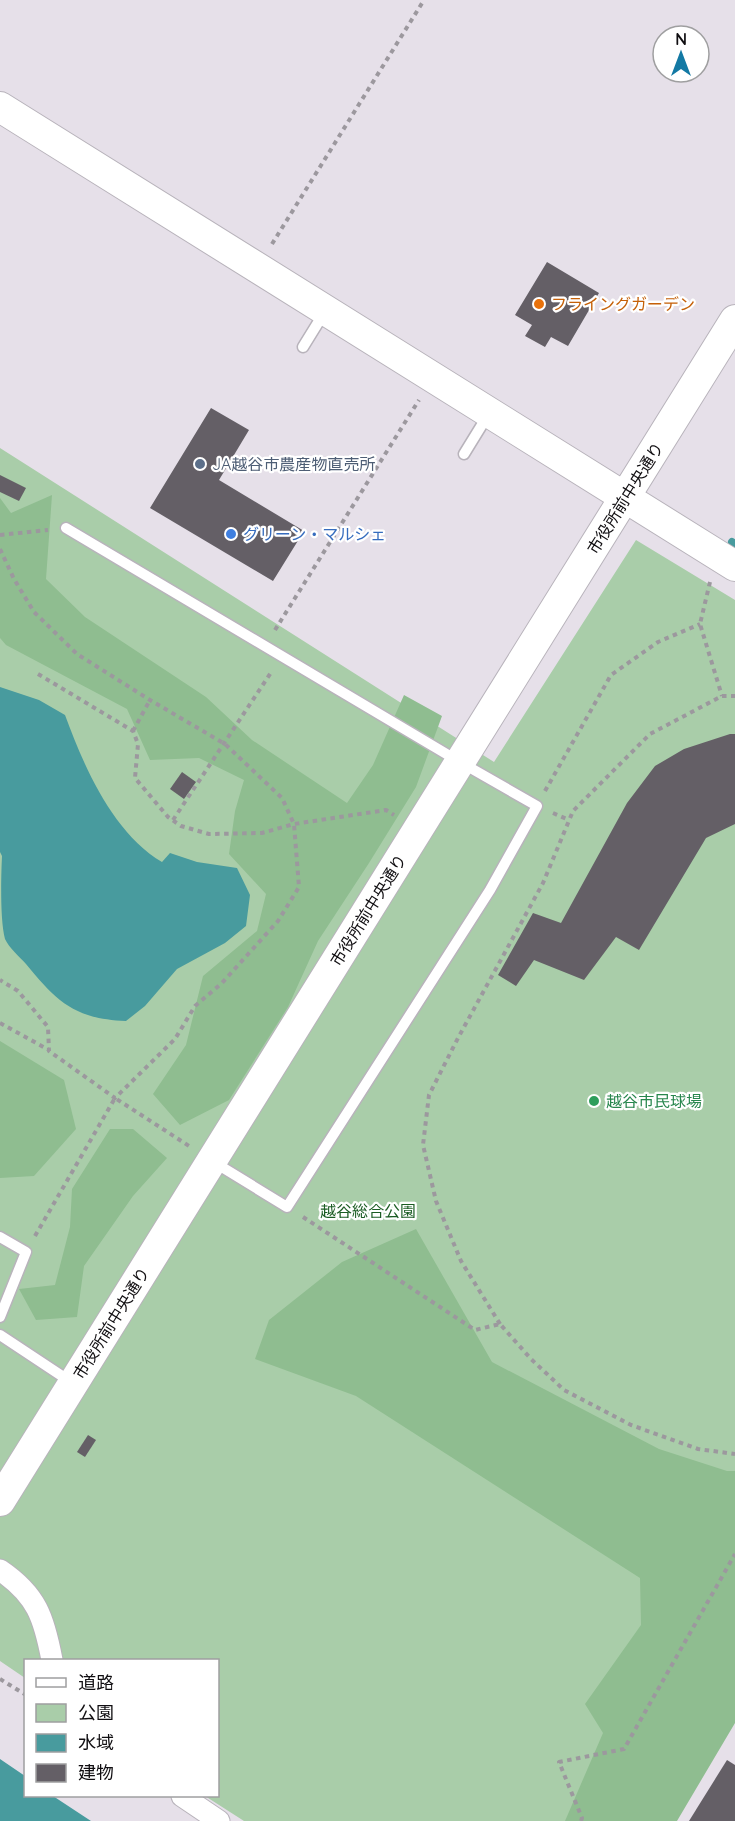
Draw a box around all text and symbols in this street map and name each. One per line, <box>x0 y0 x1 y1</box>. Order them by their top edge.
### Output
north arrow <box>651 24 711 84</box>
text: N <box>675 29 687 49</box>
place label: フライングガーデン <box>551 294 695 314</box>
marker: フライングガーデン <box>532 297 546 311</box>
street label: 市役所前中央通り <box>583 438 667 558</box>
place label: JA越谷市農産物直売所 <box>212 454 375 474</box>
marker: JA越谷市農産物直売所 <box>193 457 207 471</box>
place label: グリーン・マルシェ <box>243 524 386 544</box>
marker: グリーン・マルシェ <box>224 527 238 541</box>
street label: 市役所前中央通り <box>326 850 410 970</box>
place label: 越谷市民球場 <box>606 1091 702 1111</box>
marker: 越谷市民球場 <box>587 1094 601 1108</box>
park label: 越谷総合公園 <box>320 1201 416 1221</box>
street label: 市役所前中央通り <box>69 1263 153 1383</box>
legend <box>24 1659 219 1797</box>
text: 道路 <box>78 1671 114 1694</box>
text: 公園 <box>78 1701 114 1724</box>
text: 水域 <box>78 1731 114 1754</box>
text: 建物 <box>78 1761 114 1784</box>

